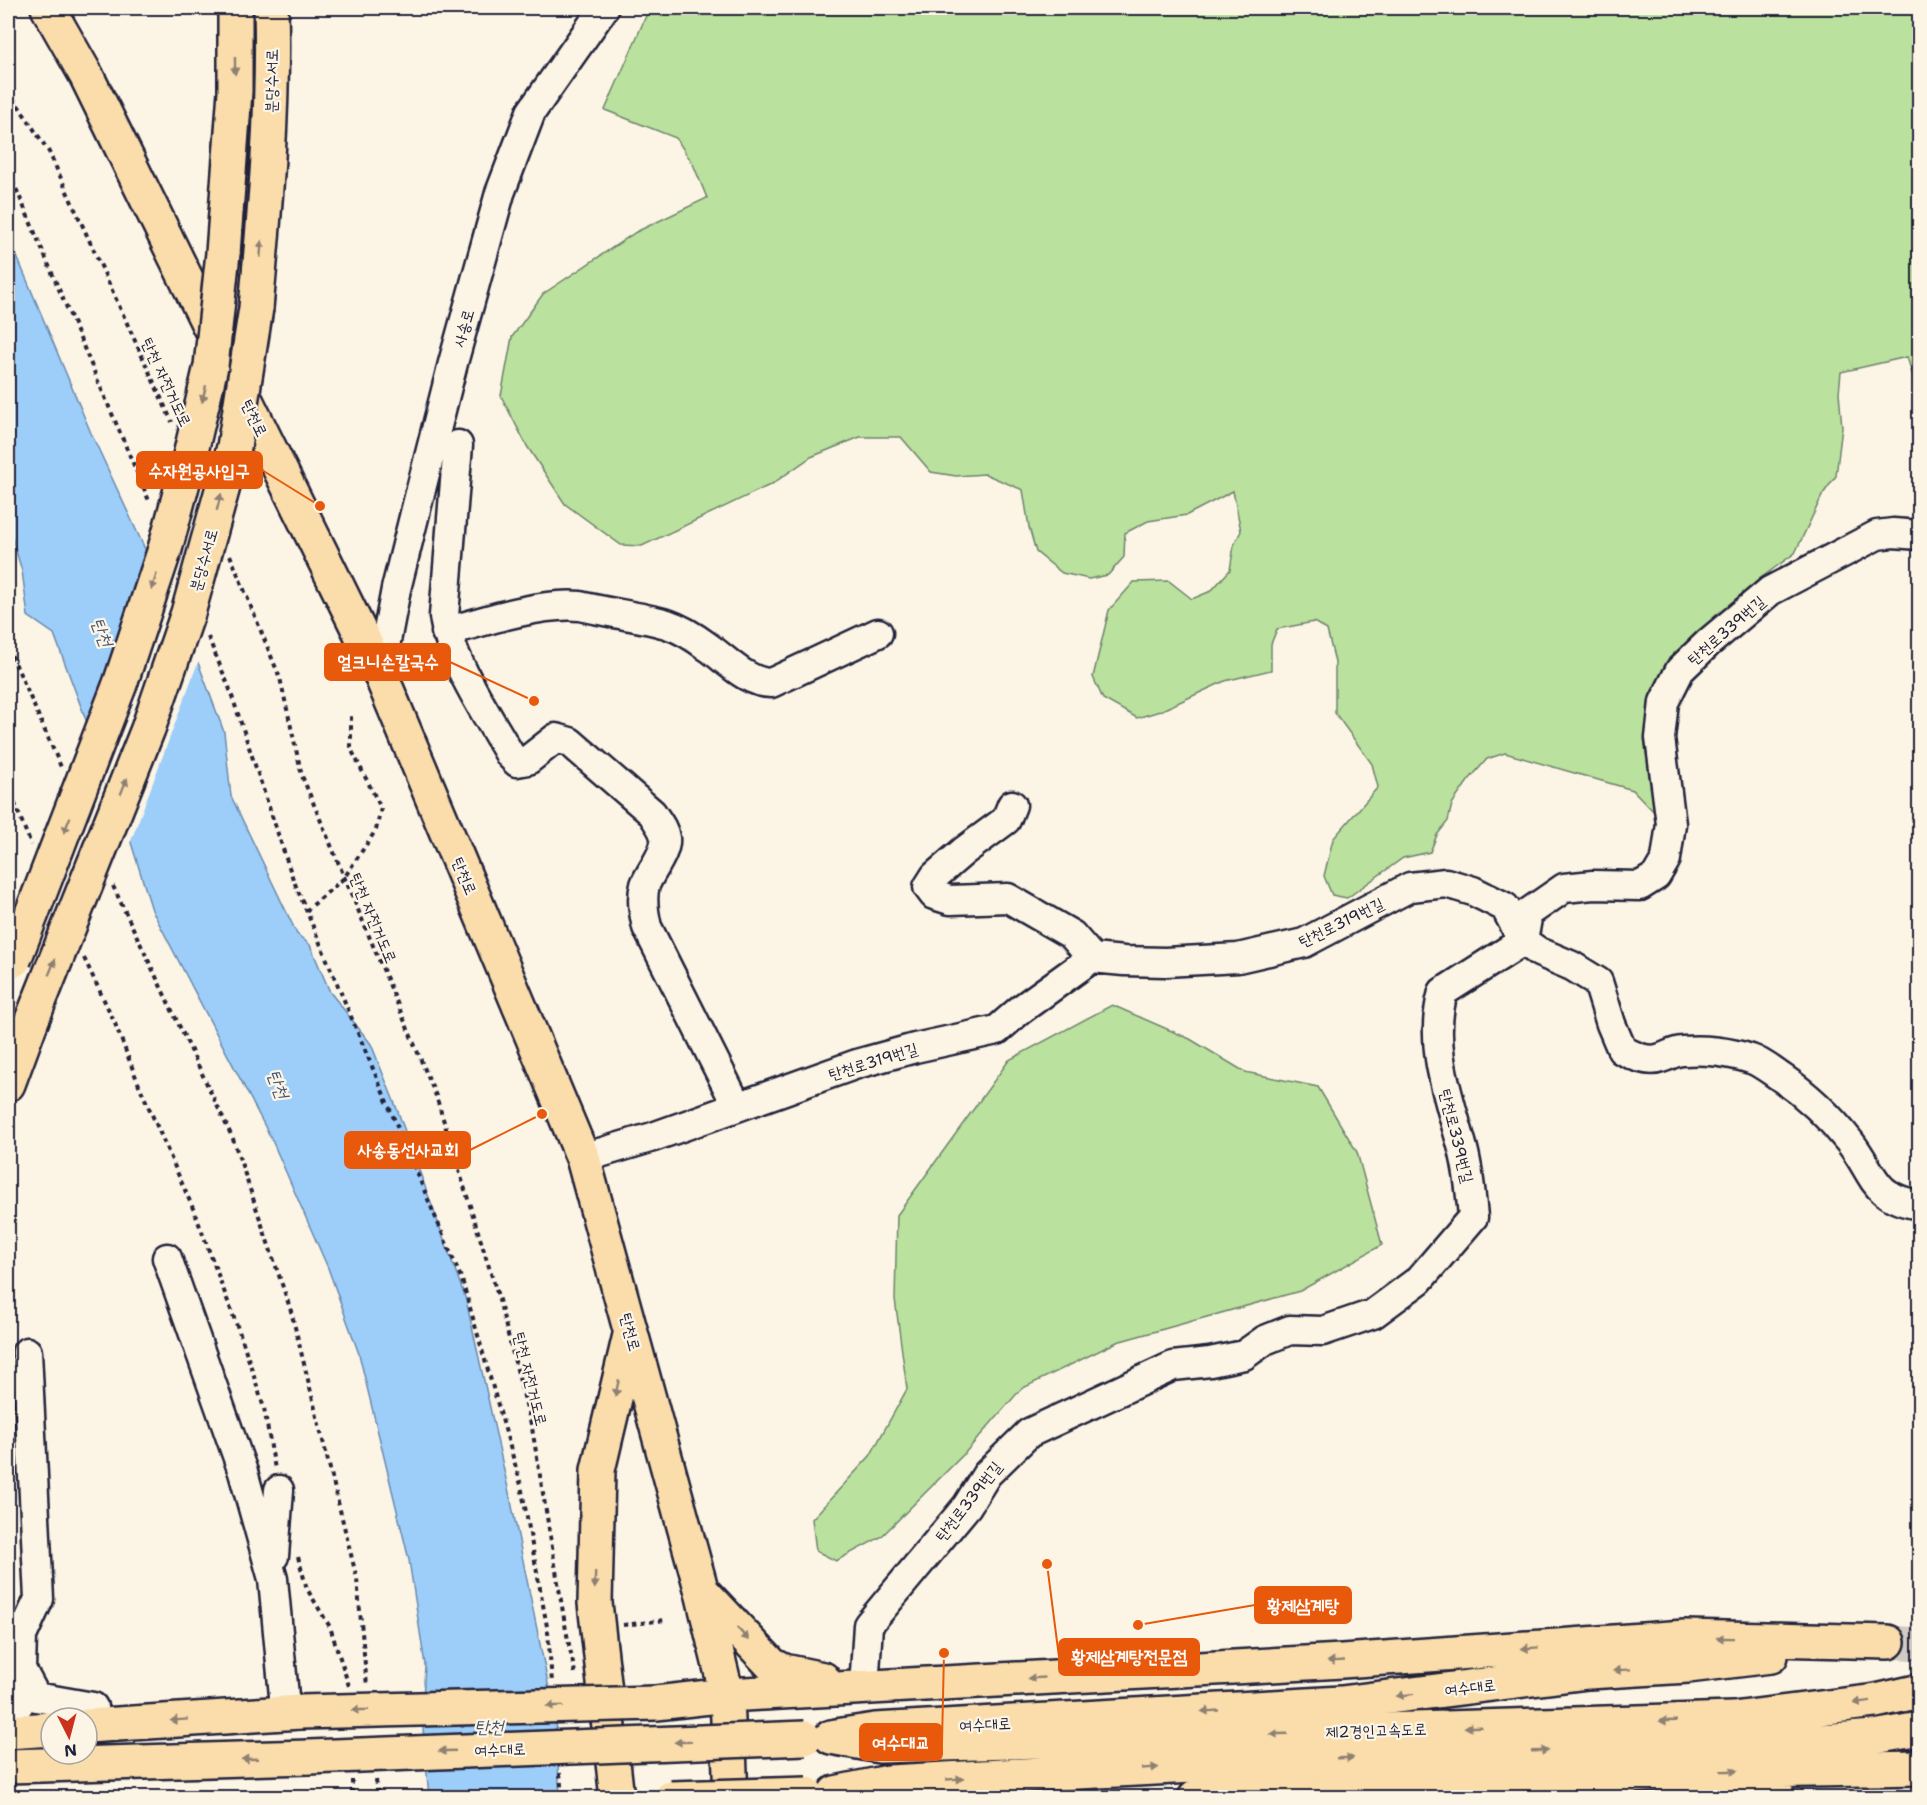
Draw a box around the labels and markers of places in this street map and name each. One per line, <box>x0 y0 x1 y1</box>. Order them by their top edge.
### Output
callout: 수자원공사입구 <box>137 452 262 488</box>
callout: 얼크니손칼국수 <box>325 644 450 680</box>
callout: 사송동선사교회 <box>345 1132 470 1168</box>
callout: 황제삼계탕 <box>1255 1587 1351 1623</box>
callout: 황제삼계탕전문점 <box>1059 1639 1199 1675</box>
callout: 여수대교 <box>860 1724 942 1760</box>

